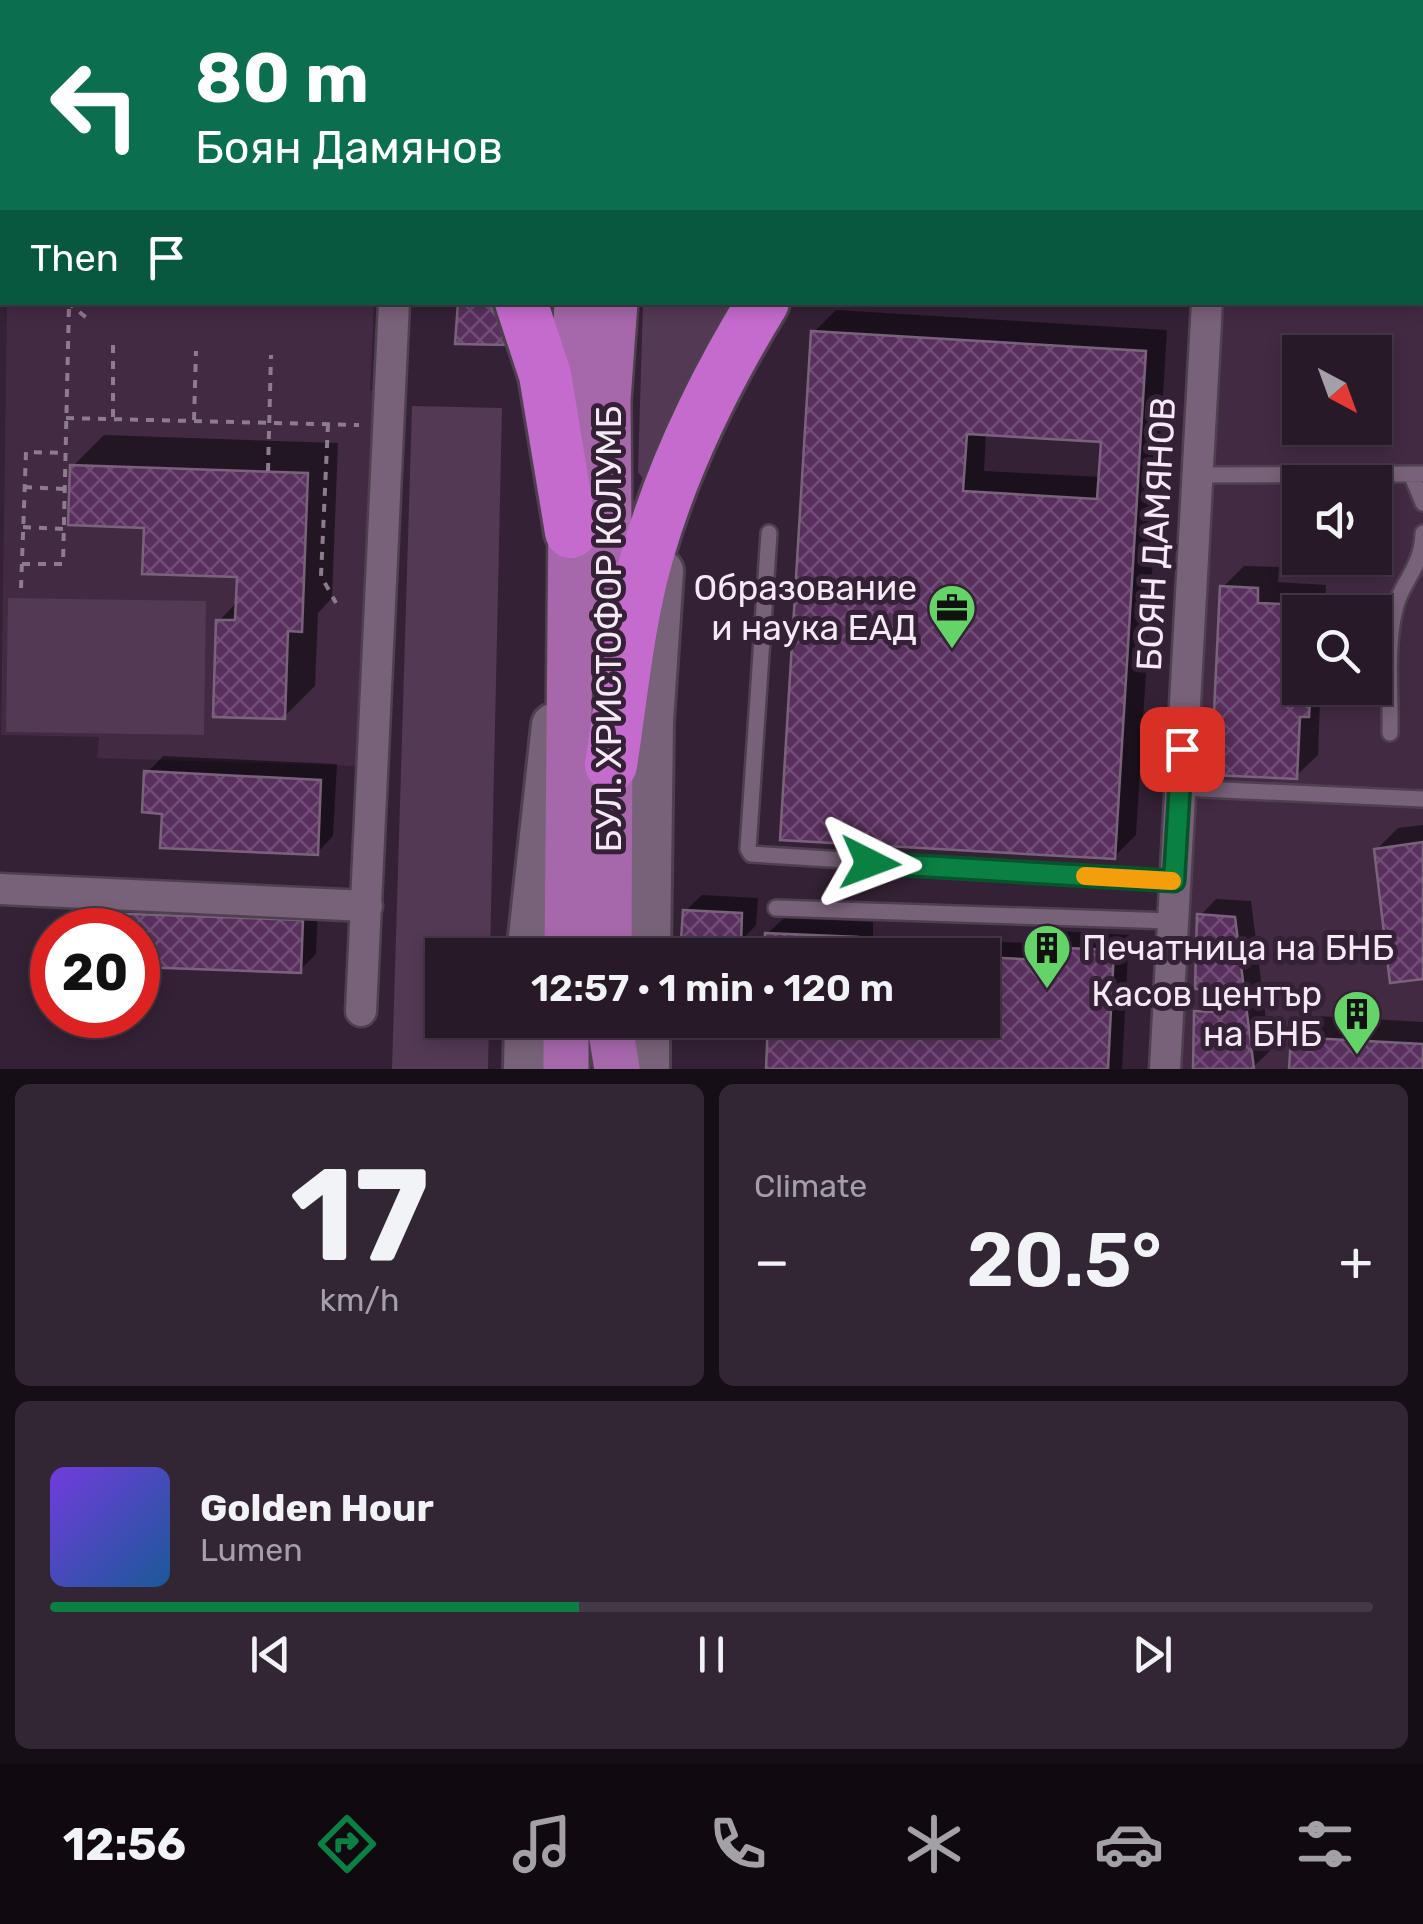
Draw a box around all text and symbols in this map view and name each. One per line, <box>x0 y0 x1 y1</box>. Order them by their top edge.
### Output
text: 80 m <box>195 37 369 120</box>
icon: left <box>30 40 160 170</box>
text: Боян Дамянов <box>195 121 503 174</box>
icon: arrive <box>139 230 194 285</box>
text: Then <box>30 235 119 281</box>
north arrow <box>1282 335 1392 445</box>
map controls <box>1282 335 1392 705</box>
street label: БОЯН ДАМЯНОВ <box>1128 396 1184 672</box>
street label: БУЛ. ХРИСТОФОР КОЛУМБ <box>588 406 630 852</box>
button: sound <box>1282 465 1392 575</box>
place label: Образование и наука ЕАД <box>694 567 917 649</box>
office icon: Образование и наука ЕАД <box>926 582 978 650</box>
button: search <box>1282 595 1392 705</box>
pin <box>1140 707 1225 792</box>
icon: arrive <box>1155 722 1210 777</box>
position arrow <box>818 811 922 915</box>
speed limit sign: 20 <box>30 908 160 1038</box>
building icon: Печатница на БНБ <box>1021 922 1073 990</box>
place label: Печатница на БНБ <box>1082 927 1394 969</box>
text: 12:57 · 1 min · 120 m <box>531 965 894 1011</box>
place label: Касов център на БНБ <box>1091 973 1322 1055</box>
building icon: Касов център на БНБ <box>1331 988 1383 1056</box>
text: 17 <box>290 1138 429 1293</box>
text: Climate <box>754 1167 867 1205</box>
text: 20.5° <box>967 1216 1162 1305</box>
text: − <box>754 1229 790 1294</box>
text: + <box>1339 1229 1373 1294</box>
text: km/h <box>320 1281 399 1319</box>
text: Golden Hour <box>200 1485 434 1531</box>
text: Lumen <box>200 1531 303 1569</box>
icon: previous <box>243 1627 298 1682</box>
icon: pause <box>684 1627 739 1682</box>
icon: next <box>1125 1627 1180 1682</box>
icon: directions <box>312 1809 382 1879</box>
icon: music <box>507 1809 577 1879</box>
icon: phone <box>703 1809 773 1879</box>
icon: climate <box>899 1809 969 1879</box>
icon: car <box>1094 1809 1164 1879</box>
icon: filters <box>1290 1809 1360 1879</box>
text: 12:56 <box>63 1818 186 1871</box>

